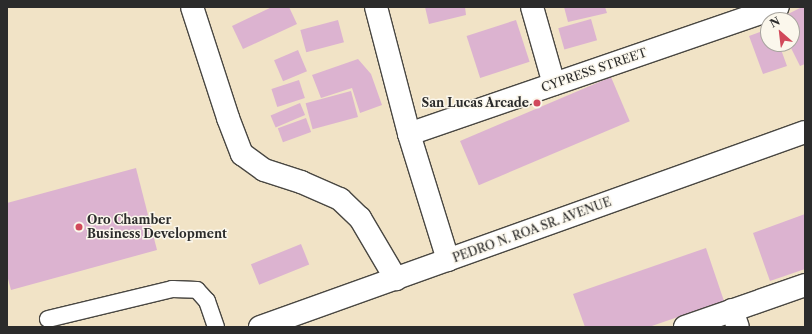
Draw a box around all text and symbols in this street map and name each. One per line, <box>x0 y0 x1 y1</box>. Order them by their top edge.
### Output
north arrow <box>760 12 800 52</box>
text: N <box>767 14 782 31</box>
street label: CYPRESS STREET <box>539 45 649 95</box>
place label: San Lucas Arcade <box>421 96 529 110</box>
marker: San Lucas Arcade <box>532 98 542 108</box>
street label: PEDRO N. ROA SR. AVENUE <box>450 194 614 266</box>
place label: Oro Chamber Business Development <box>87 213 227 241</box>
marker: Oro Chamber Business Development <box>74 222 84 232</box>

